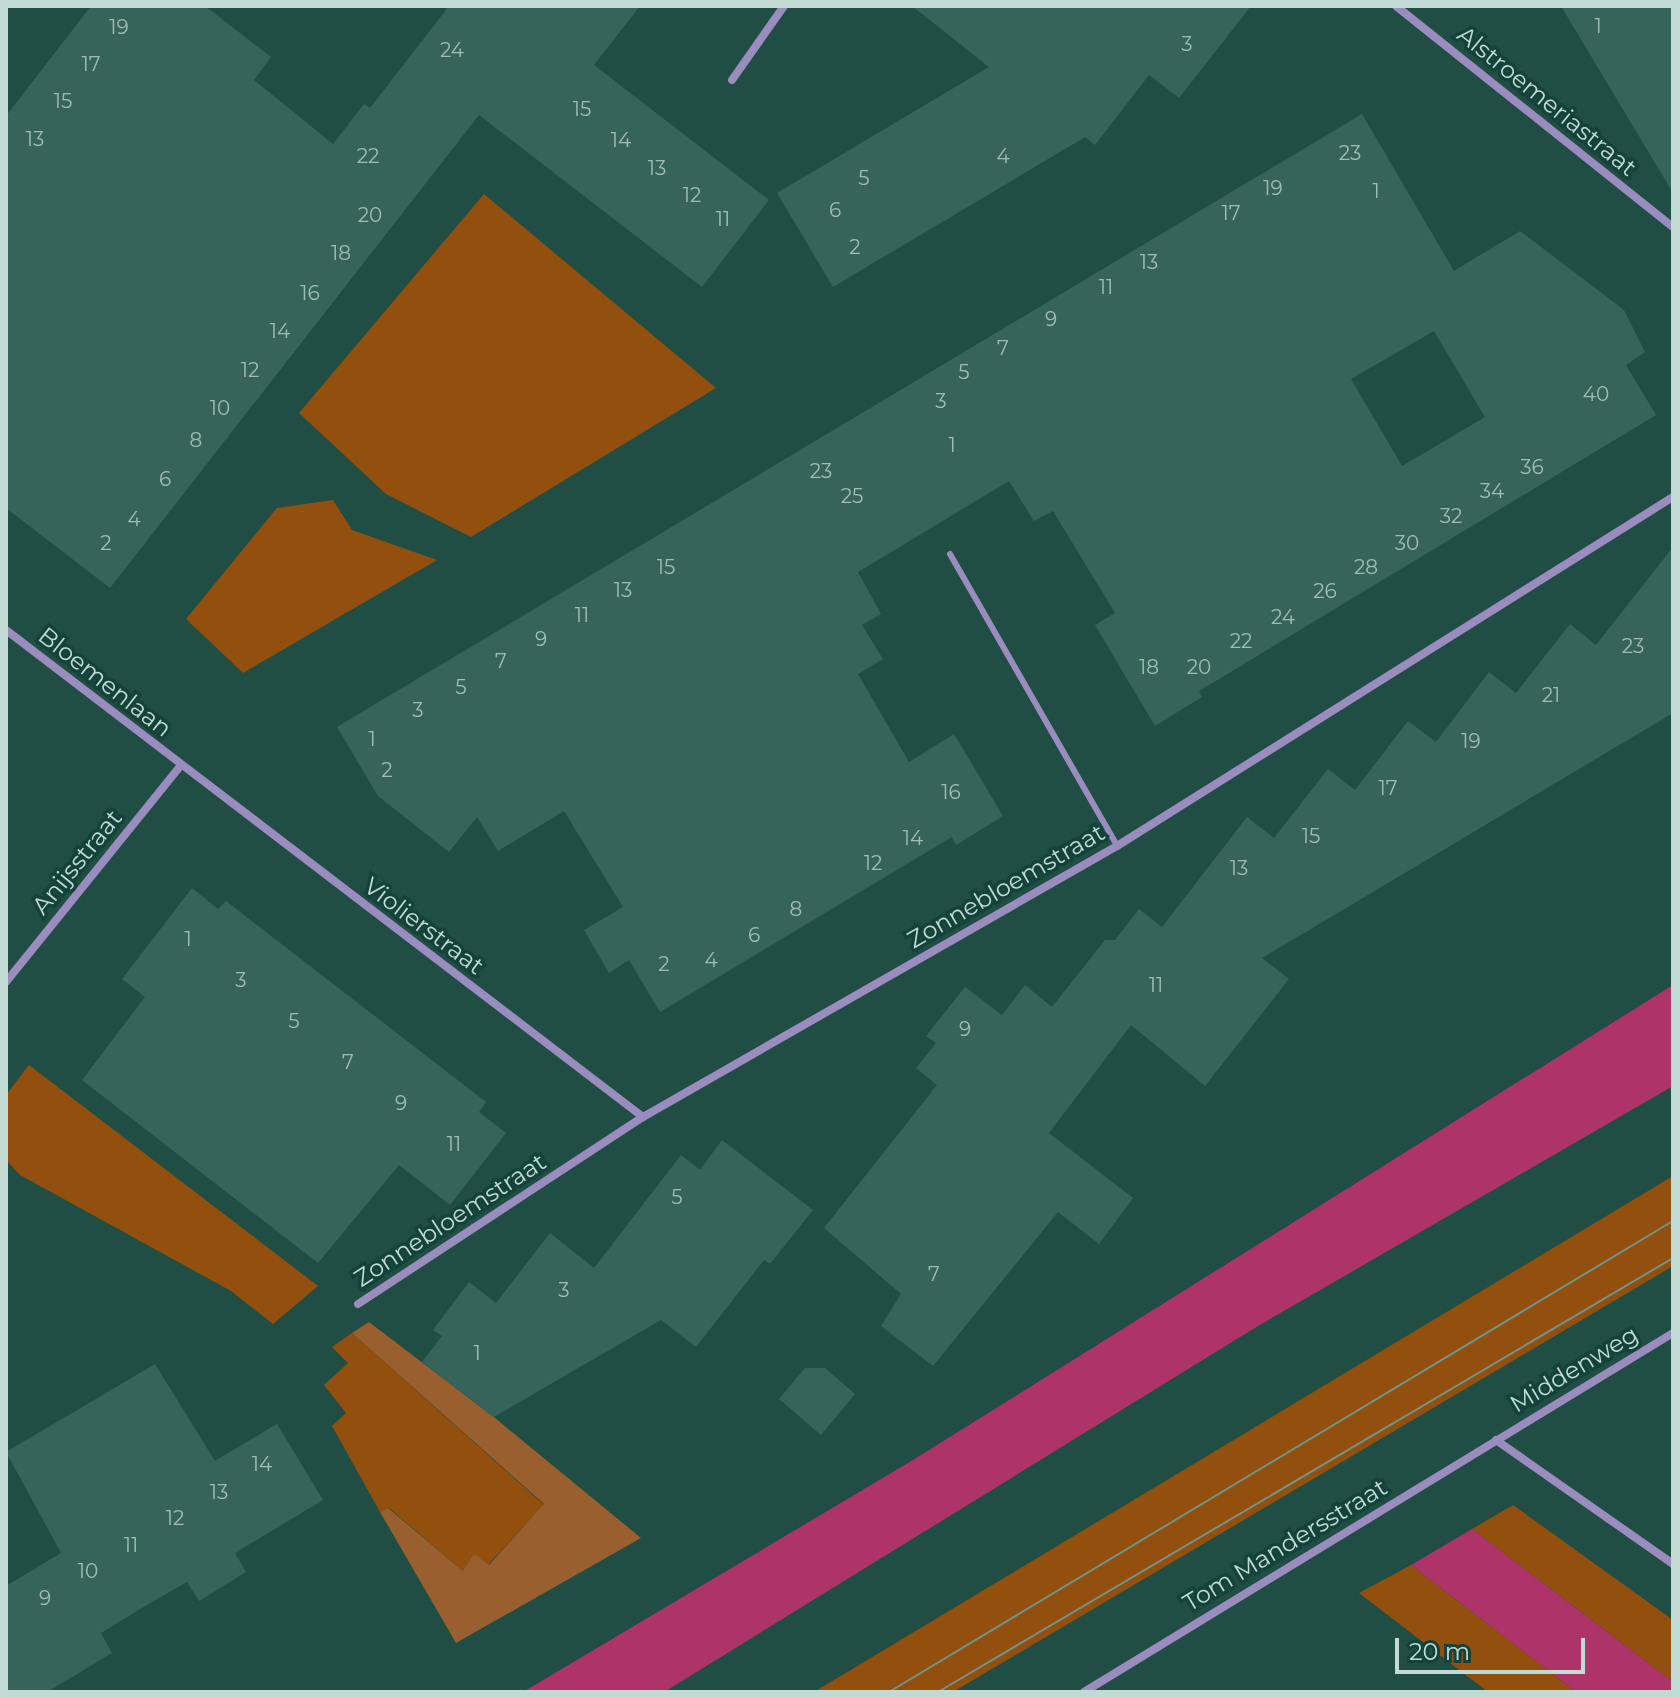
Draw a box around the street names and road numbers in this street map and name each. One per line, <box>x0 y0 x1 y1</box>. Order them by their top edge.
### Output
street label: Alstroemeriastraat <box>1452 20 1642 182</box>
street label: Bloemenlaan <box>33 621 177 743</box>
street label: Anijsstraat <box>26 804 128 920</box>
street label: Zonnebloemstraat <box>902 818 1110 954</box>
street label: Violierstraat <box>358 871 490 981</box>
street label: Zonnebloemstraat <box>349 1147 551 1293</box>
street label: Middenweg <box>1505 1320 1643 1418</box>
street label: Tom Mandersstraat <box>1178 1473 1392 1617</box>

